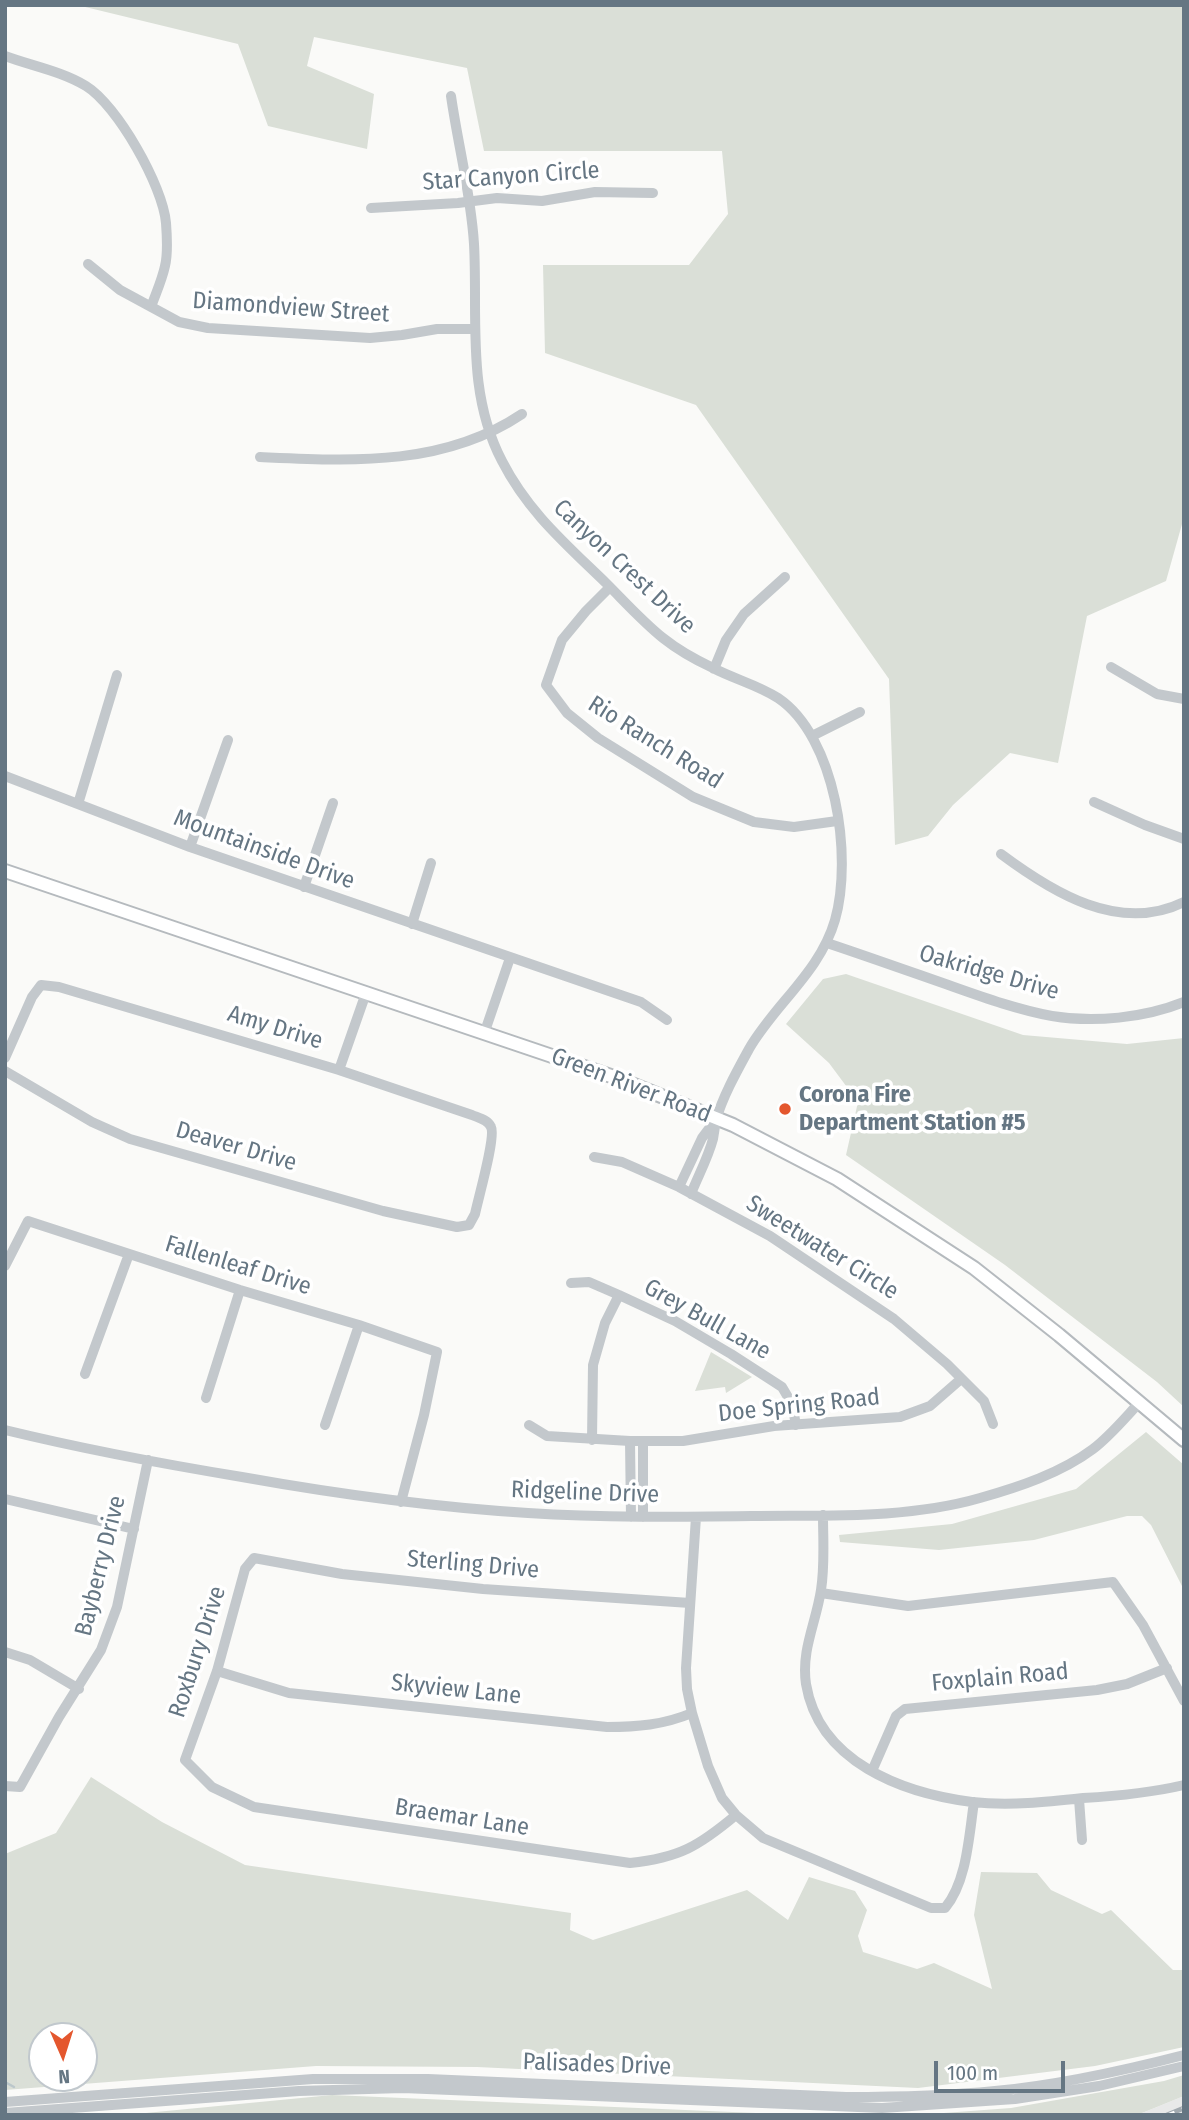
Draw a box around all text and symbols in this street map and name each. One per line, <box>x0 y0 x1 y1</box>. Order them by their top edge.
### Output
street label: Star Canyon Circle <box>422 156 600 198</box>
street label: Diamondview Street <box>192 287 390 329</box>
street label: Canyon Crest Drive <box>547 494 701 640</box>
street label: Rio Ranch Road <box>583 690 727 796</box>
street label: Mountainside Drive <box>170 804 358 896</box>
street label: Oakridge Drive <box>916 939 1062 1007</box>
street label: Amy Drive <box>224 1000 326 1056</box>
street label: Green River Road <box>547 1042 715 1130</box>
place label: Corona Fire Department Station #5 <box>799 1081 1026 1137</box>
marker: Corona Fire Department Station #5 <box>777 1101 793 1117</box>
street label: Deaver Drive <box>172 1116 300 1178</box>
street label: Sweetwater Circle <box>741 1190 903 1306</box>
street label: Fallenleaf Drive <box>162 1230 314 1302</box>
street label: Grey Bull Lane <box>639 1273 775 1367</box>
street label: Doe Spring Road <box>717 1383 881 1429</box>
street label: Ridgeline Drive <box>511 1476 659 1510</box>
street label: Bayberry Drive <box>70 1493 132 1639</box>
street label: Sterling Drive <box>406 1545 540 1585</box>
street label: Roxbury Drive <box>163 1583 233 1721</box>
street label: Foxplain Road <box>930 1658 1070 1698</box>
street label: Skyview Lane <box>390 1669 522 1711</box>
street label: Braemar Lane <box>393 1793 531 1843</box>
north arrow <box>28 2022 98 2092</box>
scale bar <box>937 2046 1068 2090</box>
street label: Palisades Drive <box>522 2048 672 2082</box>
text: 100 m <box>947 2060 998 2086</box>
text: N <box>58 2065 70 2088</box>

